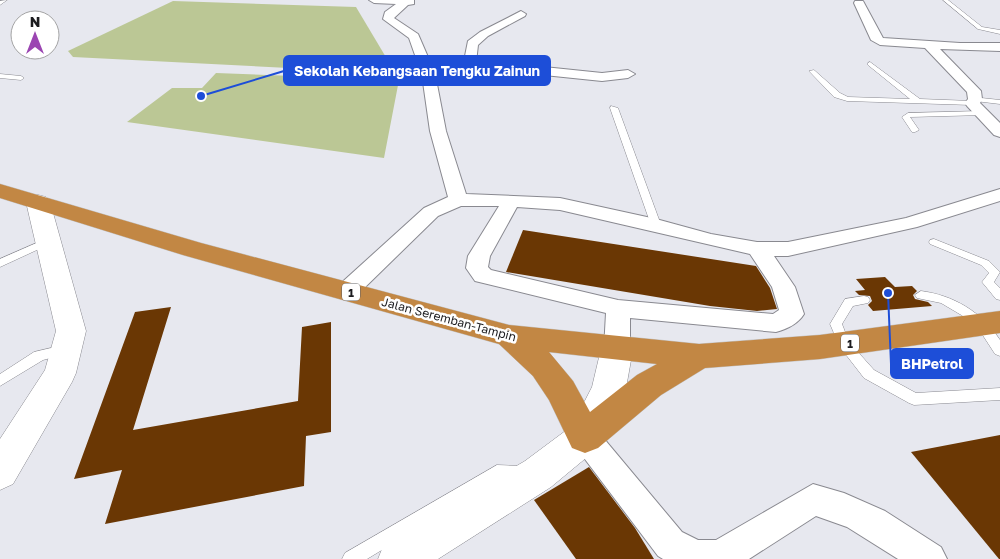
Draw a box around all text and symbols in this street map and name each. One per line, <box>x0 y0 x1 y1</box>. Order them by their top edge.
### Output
north arrow <box>10 10 60 60</box>
text: N <box>30 13 40 30</box>
callout: Sekolah Kebangsaan Tengku Zainun <box>284 56 550 85</box>
text: Sekolah Kebangsaan Tengku Zainun <box>294 62 540 79</box>
road number: 1 <box>342 284 360 300</box>
street label: Jalan Seremban-Tampin <box>380 294 518 344</box>
road number: 1 <box>841 334 859 352</box>
callout: BHPetrol <box>891 349 973 378</box>
text: BHPetrol <box>901 355 963 372</box>

